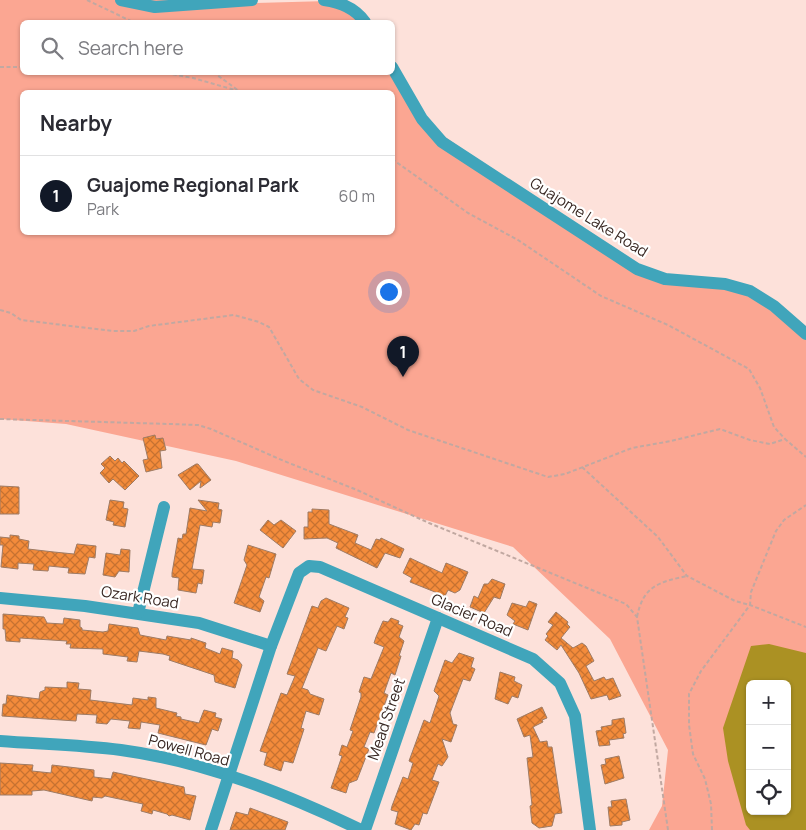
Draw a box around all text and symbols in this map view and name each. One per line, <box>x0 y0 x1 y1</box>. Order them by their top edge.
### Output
search box <box>20 20 395 75</box>
icon: search <box>38 34 66 62</box>
text: Search here <box>78 35 184 61</box>
text: Nearby <box>40 109 112 137</box>
text: Guajome Regional Park <box>87 172 298 198</box>
street label: Guajome Lake Road <box>526 172 652 262</box>
text: 1 <box>52 185 60 207</box>
text: 60 m <box>339 185 375 207</box>
text: Park <box>87 198 119 220</box>
your location <box>376 279 402 305</box>
pin: 1 <box>387 336 419 377</box>
street label: Ozark Road <box>100 581 180 613</box>
street label: Glacier Road <box>428 588 516 642</box>
street label: Mead Street <box>362 675 410 763</box>
map controls <box>746 680 791 815</box>
button: + <box>746 680 791 725</box>
button: − <box>746 725 791 770</box>
street label: Powell Road <box>146 729 232 771</box>
button: locate <box>746 770 791 815</box>

